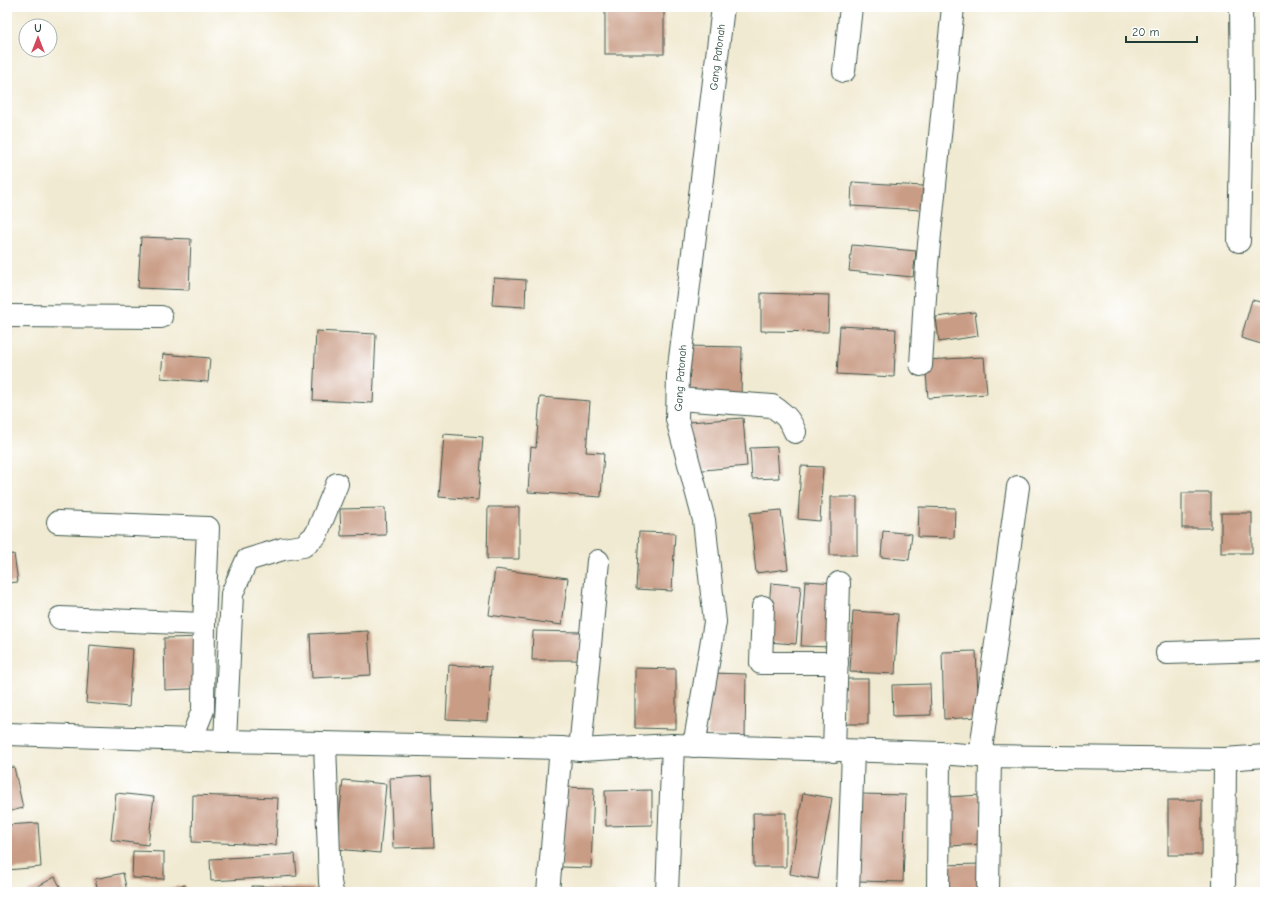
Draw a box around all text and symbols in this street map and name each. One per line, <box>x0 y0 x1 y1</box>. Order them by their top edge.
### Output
north arrow <box>18 18 58 58</box>
scale bar <box>1126 18 1197 44</box>
text: U <box>34 22 42 35</box>
street label: Gang Patonah <box>707 23 728 91</box>
text: 20 m <box>1132 25 1160 39</box>
street label: Gang Patonah <box>672 344 689 412</box>

